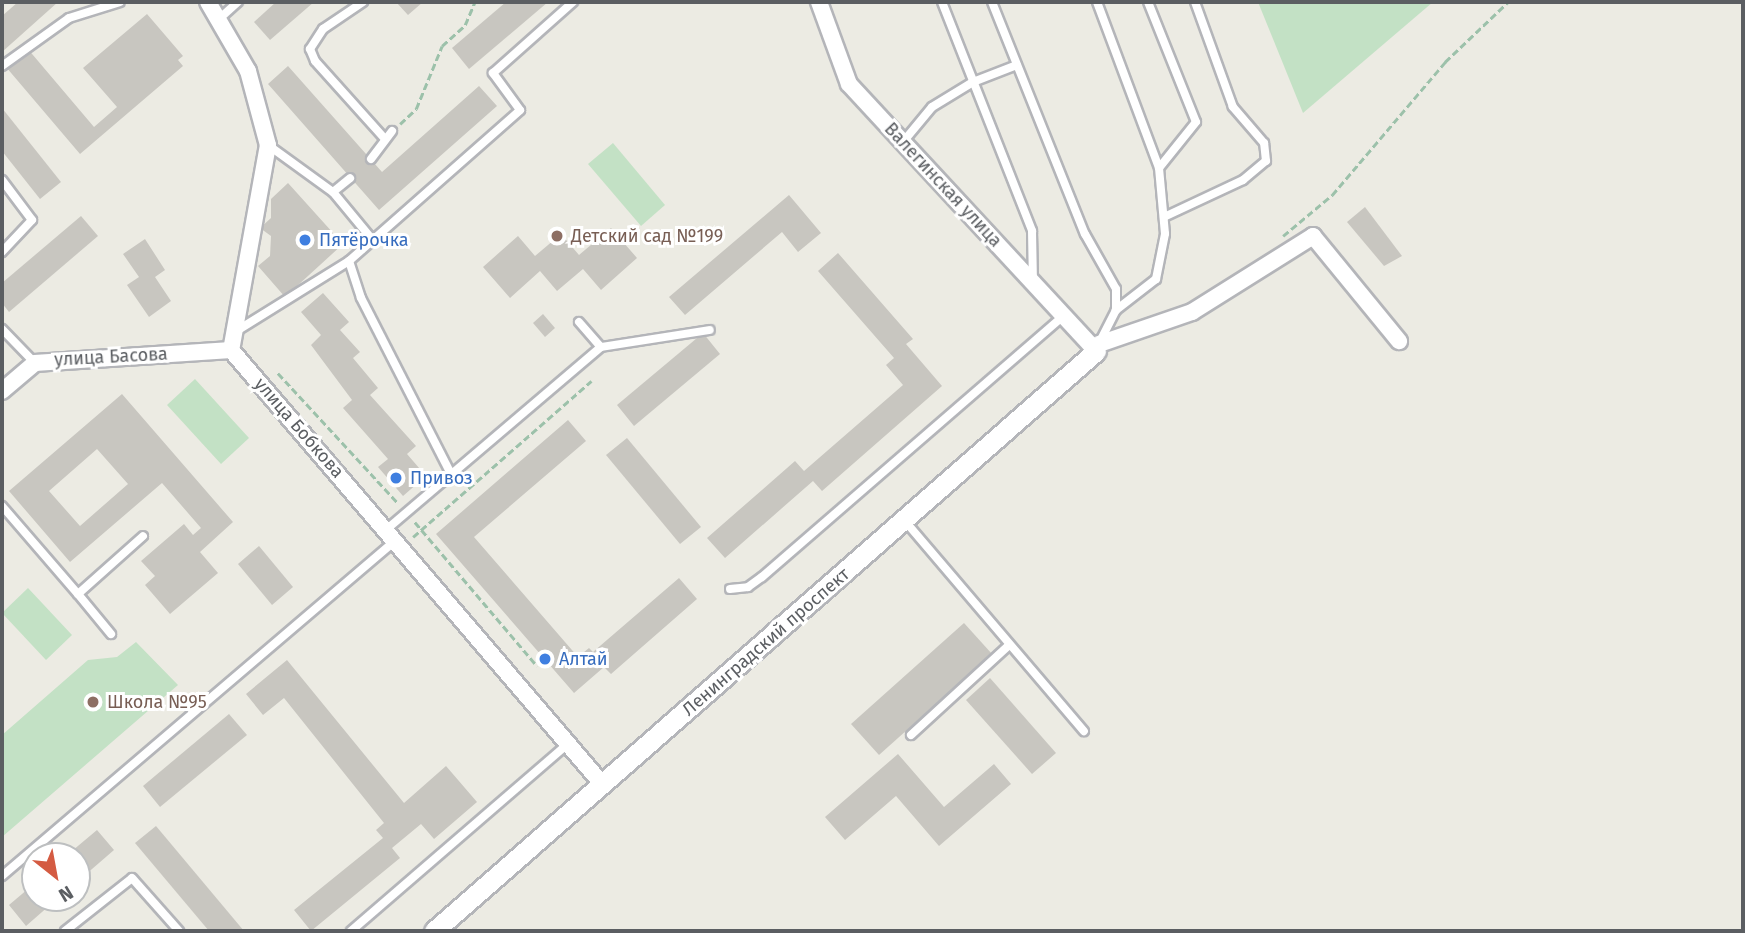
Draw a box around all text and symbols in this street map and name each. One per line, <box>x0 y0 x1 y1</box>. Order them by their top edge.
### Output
street label: Валегинская улица <box>880 118 1006 252</box>
place label: Детский сад №199 <box>571 225 723 247</box>
marker: Детский сад №199 <box>549 228 565 244</box>
place label: Пятёрочка <box>319 229 409 251</box>
marker: Пятёрочка <box>297 232 313 248</box>
street label: улица Басова <box>54 343 168 371</box>
street label: улица Бобкова <box>250 373 348 483</box>
place label: Привоз <box>410 467 473 489</box>
marker: Привоз <box>388 470 404 486</box>
street label: Ленинградский проспект <box>678 563 854 721</box>
place label: Алтай <box>559 648 608 670</box>
marker: Алтай <box>537 651 553 667</box>
place label: Школа №95 <box>107 691 207 713</box>
marker: Школа №95 <box>85 694 101 710</box>
north arrow <box>21 842 91 912</box>
text: N <box>55 881 77 907</box>

